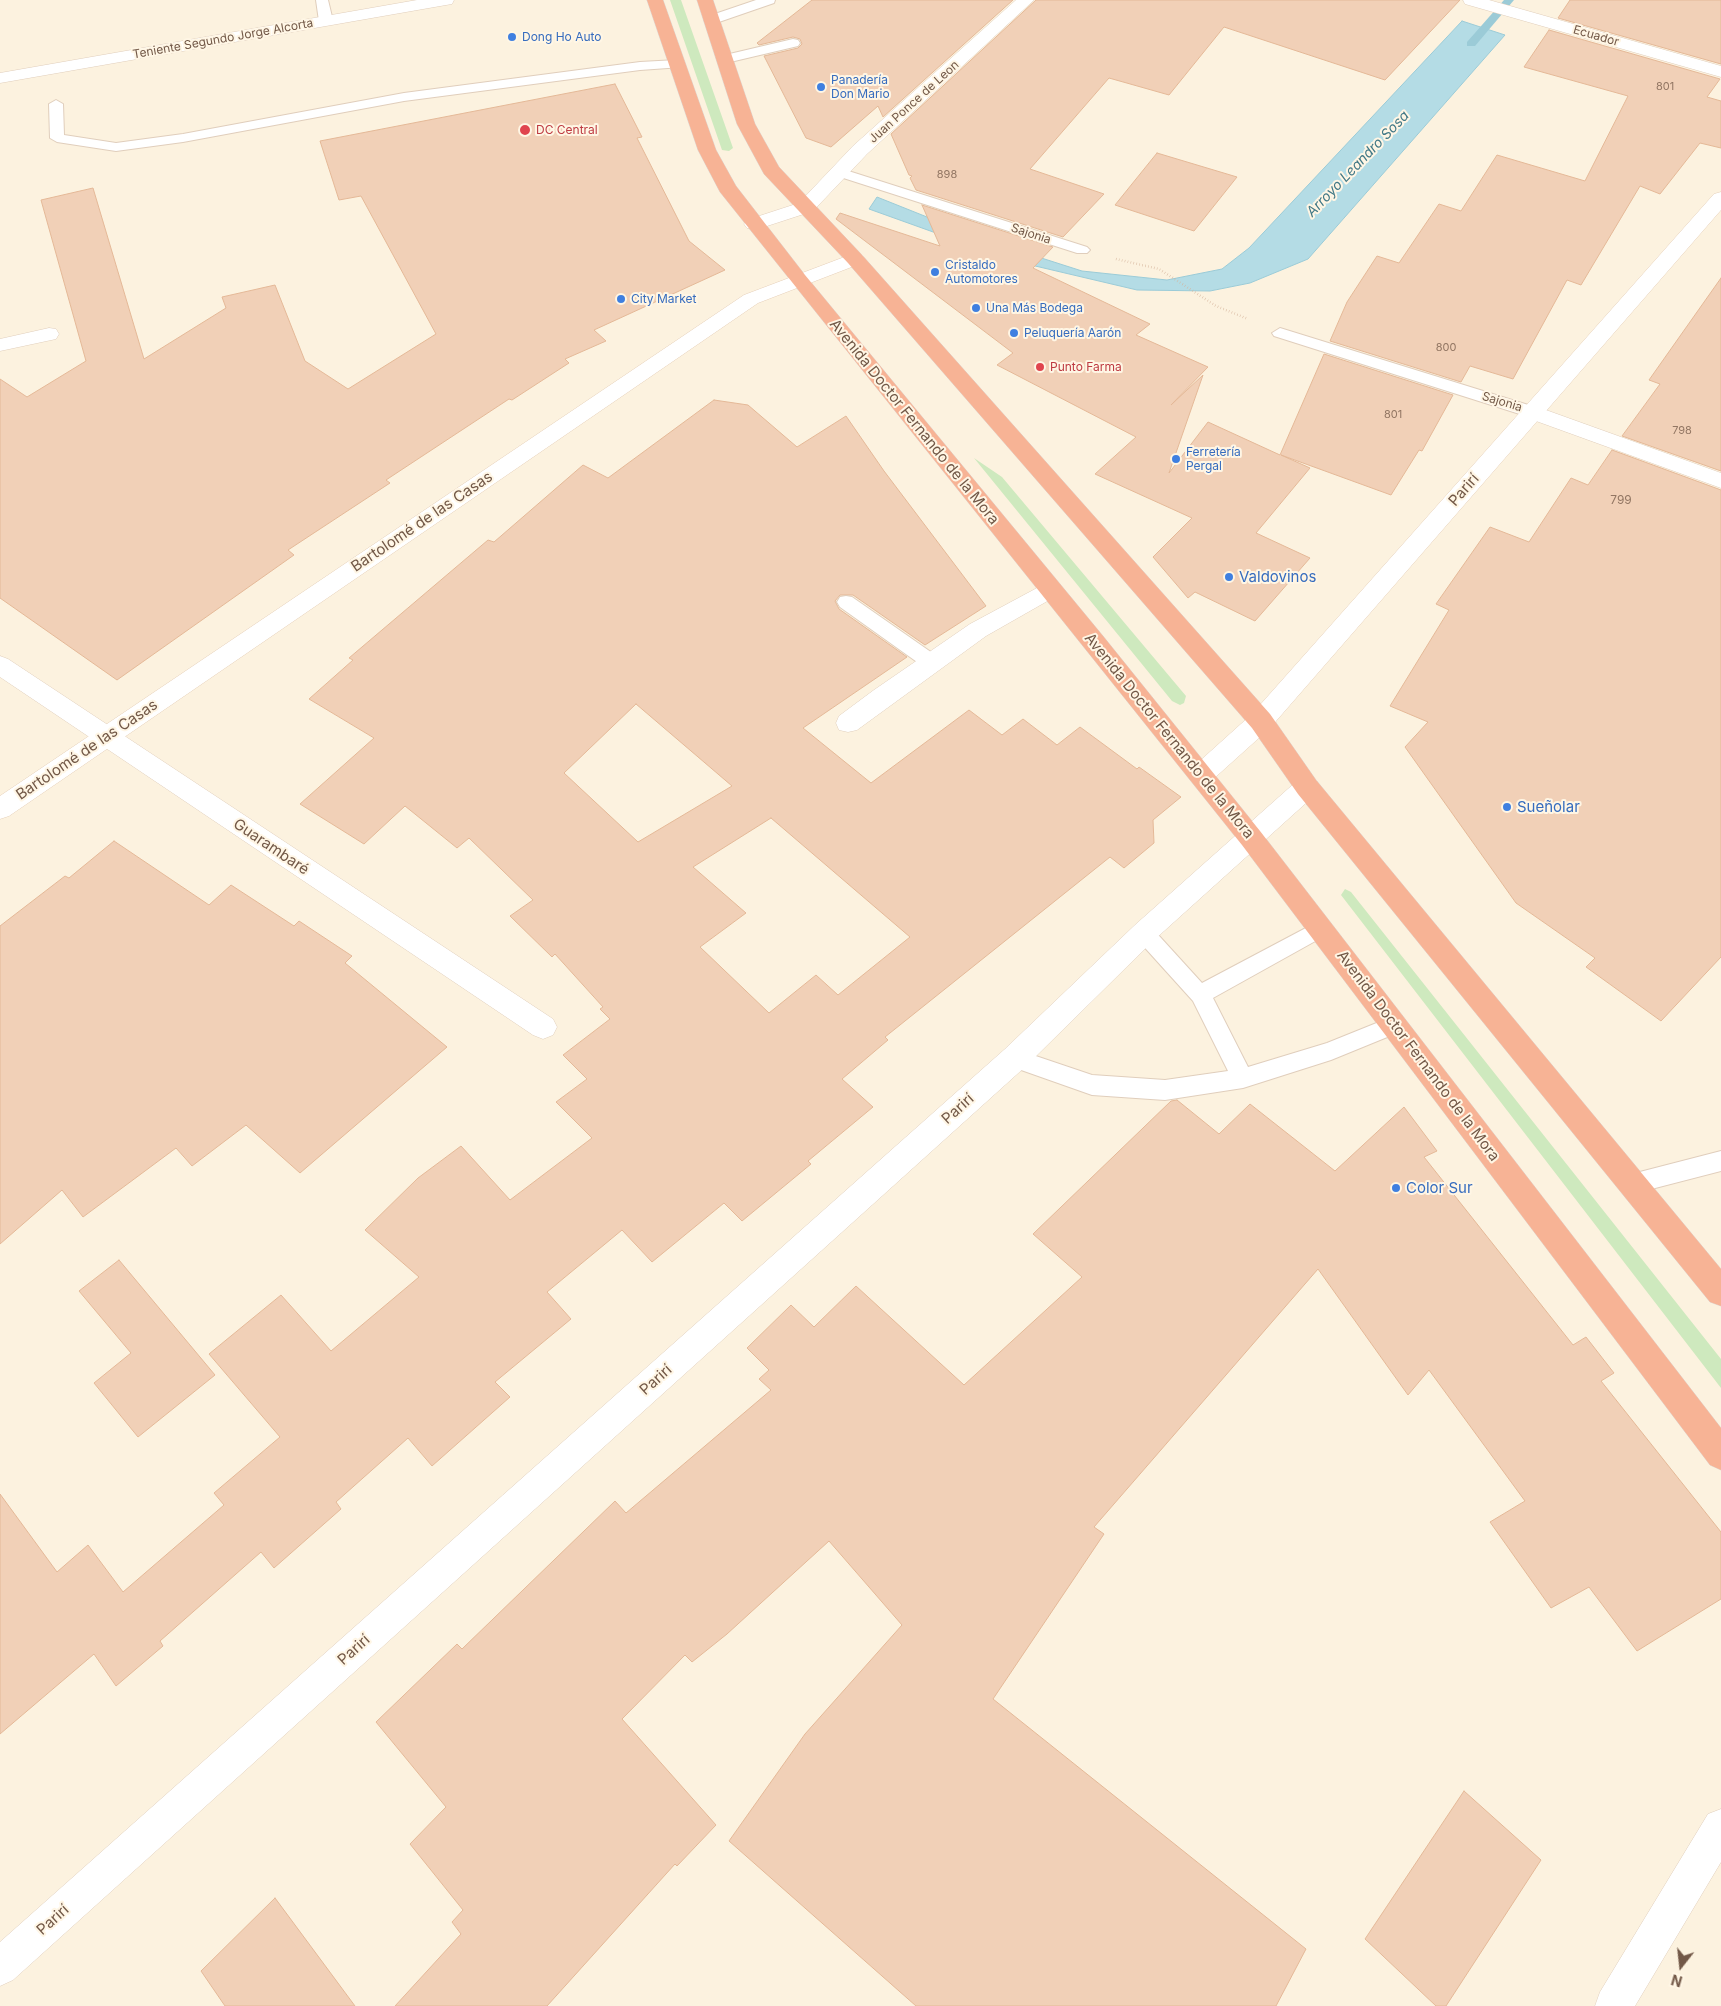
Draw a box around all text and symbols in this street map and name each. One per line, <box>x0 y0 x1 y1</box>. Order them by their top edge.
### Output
street label: Teniente Segundo Jorge Alcorta <box>132 16 314 62</box>
street label: Ecuador <box>1571 23 1621 49</box>
place label: Dong Ho Auto <box>522 30 602 44</box>
marker: Dong Ho Auto <box>506 31 518 43</box>
street label: Juan Ponce de Leon <box>866 58 962 146</box>
place label: Panadería Don Mario <box>831 73 890 101</box>
house number: 801 <box>1656 80 1674 94</box>
marker: Panadería Don Mario <box>815 81 827 93</box>
water label: Arroyo Leandro Sosa <box>1303 108 1413 220</box>
marker: DC Central <box>518 123 532 137</box>
place label: DC Central <box>536 123 598 137</box>
house number: 898 <box>937 168 957 182</box>
street label: Sajonia <box>1009 221 1053 247</box>
place label: Cristaldo Automotores <box>945 258 1018 286</box>
marker: Cristaldo Automotores <box>929 266 941 278</box>
place label: City Market <box>631 292 696 306</box>
marker: City Market <box>615 293 627 305</box>
place label: Una Más Bodega <box>986 301 1083 315</box>
marker: Una Más Bodega <box>970 302 982 314</box>
street label: Avenida Doctor Fernando de la Mora <box>826 316 1002 528</box>
place label: Peluquería Aarón <box>1024 326 1121 340</box>
marker: Peluquería Aarón <box>1008 327 1020 339</box>
house number: 800 <box>1436 341 1456 355</box>
place label: Punto Farma <box>1050 360 1122 374</box>
marker: Punto Farma <box>1034 361 1046 373</box>
street label: Sajonia <box>1480 389 1524 415</box>
house number: 801 <box>1384 408 1402 422</box>
house number: 798 <box>1672 424 1692 438</box>
place label: Ferretería Pergal <box>1186 445 1241 473</box>
marker: Ferretería Pergal <box>1170 453 1182 465</box>
street label: Bartolomé de las Casas <box>348 468 496 576</box>
street label: Parirí <box>1445 470 1483 510</box>
house number: 799 <box>1610 493 1632 507</box>
place label: Valdovinos <box>1239 568 1316 586</box>
marker: Valdovinos <box>1223 571 1235 583</box>
street label: Avenida Doctor Fernando de la Mora <box>1081 630 1257 842</box>
street label: Bartolomé de las Casas <box>13 696 161 804</box>
place label: Sueñolar <box>1517 798 1580 816</box>
marker: Sueñolar <box>1501 801 1513 813</box>
street label: Guarambaré <box>230 815 312 879</box>
street label: Avenida Doctor Fernando de la Mora <box>1333 947 1503 1165</box>
street label: Parirí <box>938 1090 978 1128</box>
place label: Color Sur <box>1406 1179 1473 1197</box>
marker: Color Sur <box>1390 1182 1402 1194</box>
street label: Parirí <box>636 1361 676 1399</box>
street label: Parirí <box>334 1631 374 1669</box>
street label: Parirí <box>33 1901 73 1939</box>
north arrow <box>1656 1941 1706 1991</box>
text: N <box>1669 1971 1684 1991</box>

